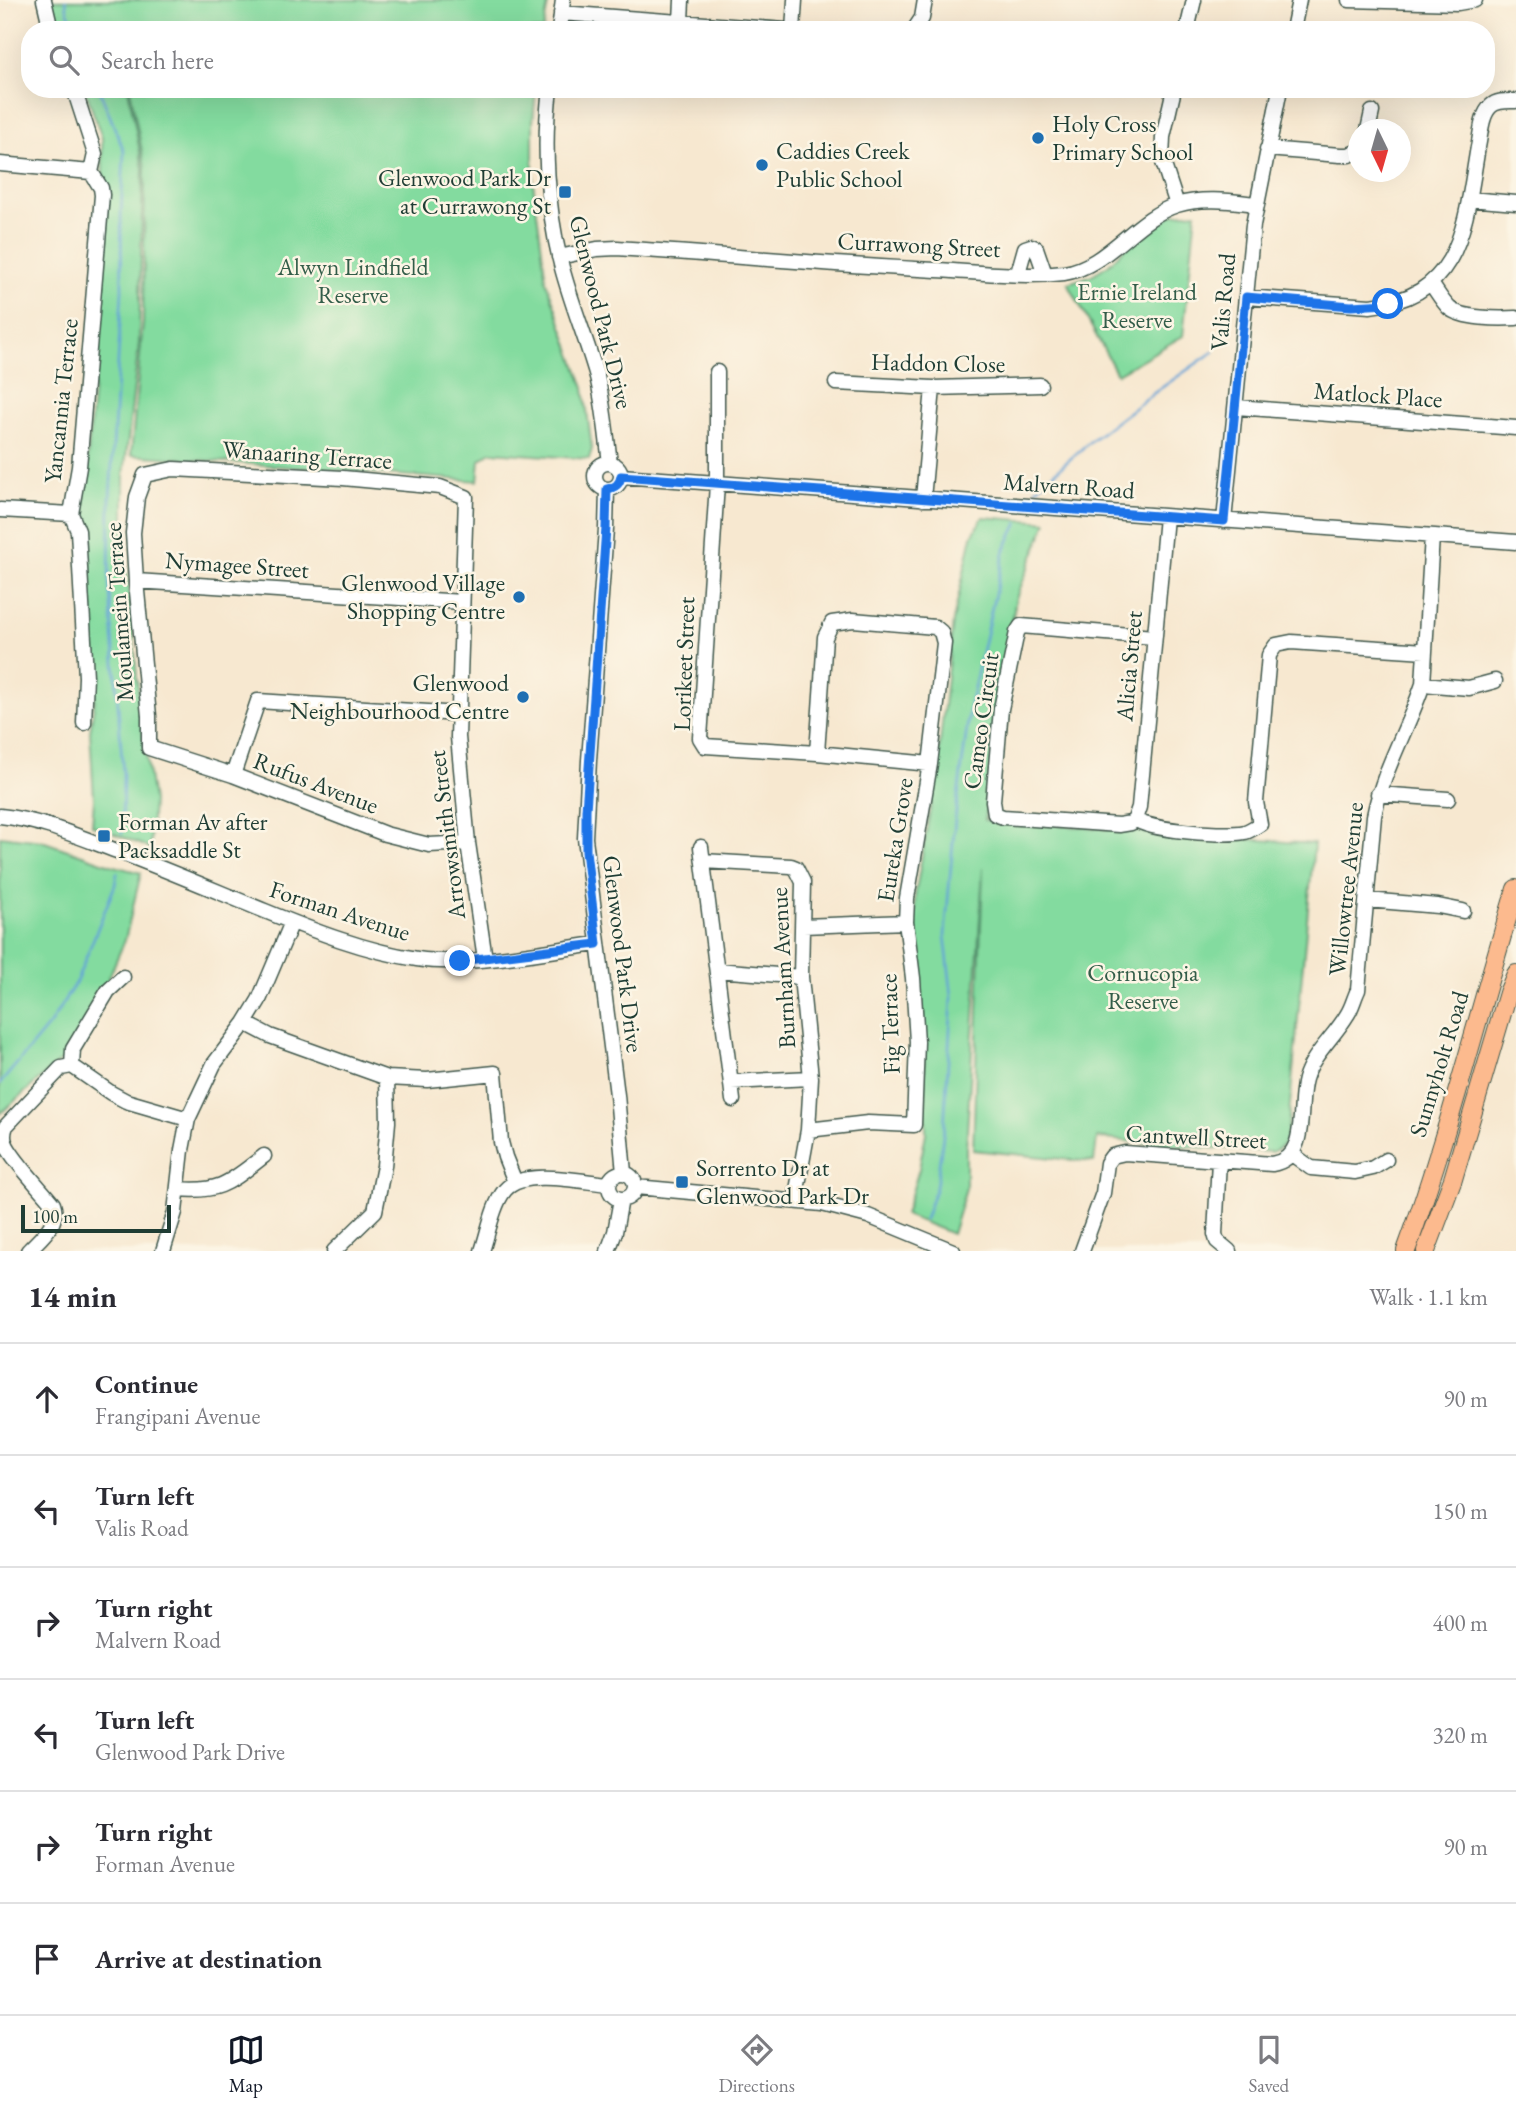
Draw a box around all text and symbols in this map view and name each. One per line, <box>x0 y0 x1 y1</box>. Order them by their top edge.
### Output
search box <box>21 21 1495 98</box>
icon: search <box>45 41 83 79</box>
text: Search here <box>101 43 214 77</box>
place label: Holy Cross Primary School <box>1052 108 1193 167</box>
north arrow <box>1348 119 1411 182</box>
marker: Holy Cross Primary School <box>1030 130 1046 146</box>
place label: Caddies Creek Public School <box>776 135 910 194</box>
marker: Caddies Creek Public School <box>754 157 770 173</box>
place label: Glenwood Park Dr at Currawong St <box>378 162 551 221</box>
marker: Glenwood Park Dr at Currawong St <box>557 184 573 200</box>
street label: Glenwood Park Drive <box>562 212 640 412</box>
street label: Currawong Street <box>837 225 1002 264</box>
park label: Alwyn Lindfield Reserve <box>276 251 429 310</box>
street label: Valis Road <box>1203 251 1242 352</box>
park label: Ernie Ireland Reserve <box>1077 276 1198 335</box>
route start <box>1372 288 1403 319</box>
street label: Yancannia Terrace <box>36 317 85 485</box>
street label: Haddon Close <box>871 346 1005 379</box>
street label: Matlock Place <box>1313 375 1443 414</box>
street label: Wanaaring Terrace <box>221 433 393 476</box>
street label: Malvern Road <box>1002 465 1137 506</box>
street label: Moulamein Terrace <box>97 521 140 703</box>
street label: Nymagee Street <box>164 544 311 585</box>
place label: Glenwood Village Shopping Centre <box>341 567 505 626</box>
marker: Glenwood Village Shopping Centre <box>511 589 527 605</box>
street label: Lorikeet Street <box>666 596 701 732</box>
street label: Alicia Street <box>1108 609 1149 724</box>
street label: Cameo Circuit <box>956 650 1006 791</box>
place label: Glenwood Neighbourhood Centre <box>290 667 510 726</box>
marker: Glenwood Neighbourhood Centre <box>515 689 531 705</box>
street label: Rufus Avenue <box>249 745 383 821</box>
street label: Arrowsmith Street <box>421 748 472 922</box>
street label: Eureka Grove <box>869 776 920 904</box>
street label: Willowtree Avenue <box>1321 801 1370 977</box>
place label: Forman Av after Packsaddle St <box>118 806 268 865</box>
marker: Forman Av after Packsaddle St <box>96 828 112 844</box>
street label: Glenwood Park Drive <box>596 854 651 1054</box>
street label: Forman Avenue <box>266 873 414 948</box>
street label: Burnham Avenue <box>763 886 802 1050</box>
route end <box>444 945 475 976</box>
park label: Cornucopia Reserve <box>1087 957 1199 1016</box>
street label: Fig Terrace <box>872 973 907 1075</box>
street label: Sunnyholt Road <box>1402 986 1476 1141</box>
street label: Cantwell Street <box>1125 1117 1268 1156</box>
place label: Sorrento Dr at Glenwood Park Dr <box>696 1152 869 1211</box>
marker: Sorrento Dr at Glenwood Park Dr <box>674 1174 690 1190</box>
scale bar <box>21 1202 172 1234</box>
text: 100 m <box>32 1204 78 1229</box>
text: 14 min <box>28 1277 117 1316</box>
text: Walk · 1.1 km <box>1369 1282 1488 1312</box>
text: Continue <box>95 1367 198 1401</box>
icon: ahead <box>28 1380 66 1418</box>
text: 90 m <box>1443 1384 1488 1414</box>
text: Frangipani Avenue <box>95 1401 260 1431</box>
text: Turn left <box>95 1479 194 1513</box>
icon: left <box>28 1492 66 1530</box>
text: 150 m <box>1432 1496 1488 1526</box>
text: Valis Road <box>95 1513 189 1543</box>
text: Turn right <box>95 1591 213 1625</box>
icon: right <box>28 1604 66 1642</box>
text: 400 m <box>1432 1608 1488 1638</box>
text: Malvern Road <box>95 1625 221 1655</box>
text: Turn left <box>95 1703 194 1737</box>
icon: left <box>28 1716 66 1754</box>
text: 320 m <box>1432 1720 1488 1750</box>
text: Glenwood Park Drive <box>95 1737 285 1767</box>
text: Turn right <box>95 1815 213 1849</box>
icon: right <box>28 1828 66 1866</box>
text: 90 m <box>1443 1832 1488 1862</box>
text: Forman Avenue <box>95 1849 235 1879</box>
icon: arrive <box>28 1940 66 1978</box>
text: Arrive at destination <box>95 1942 322 1976</box>
tab: Map <box>227 2031 265 2098</box>
tab: Directions <box>718 2031 795 2098</box>
tab: Saved <box>1248 2031 1289 2098</box>

